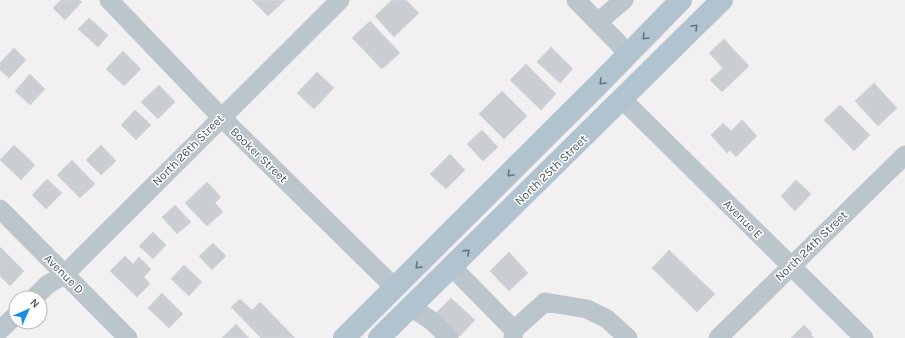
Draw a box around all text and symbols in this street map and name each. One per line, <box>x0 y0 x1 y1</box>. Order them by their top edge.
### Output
one-way arrow <box>690 24 698 32</box>
one-way arrow <box>642 32 650 40</box>
one-way arrow <box>599 77 607 85</box>
street label: North 26th Street <box>149 111 227 189</box>
street label: Booker Street <box>228 124 291 186</box>
street label: North 25th Street <box>512 132 590 208</box>
one-way arrow <box>507 169 515 177</box>
street label: Avenue E <box>721 197 765 241</box>
street label: North 24th Street <box>772 208 850 284</box>
one-way arrow <box>462 249 470 257</box>
street label: Avenue D <box>41 251 87 297</box>
one-way arrow <box>415 261 423 269</box>
north arrow <box>8 290 48 330</box>
text: N <box>27 296 42 311</box>

